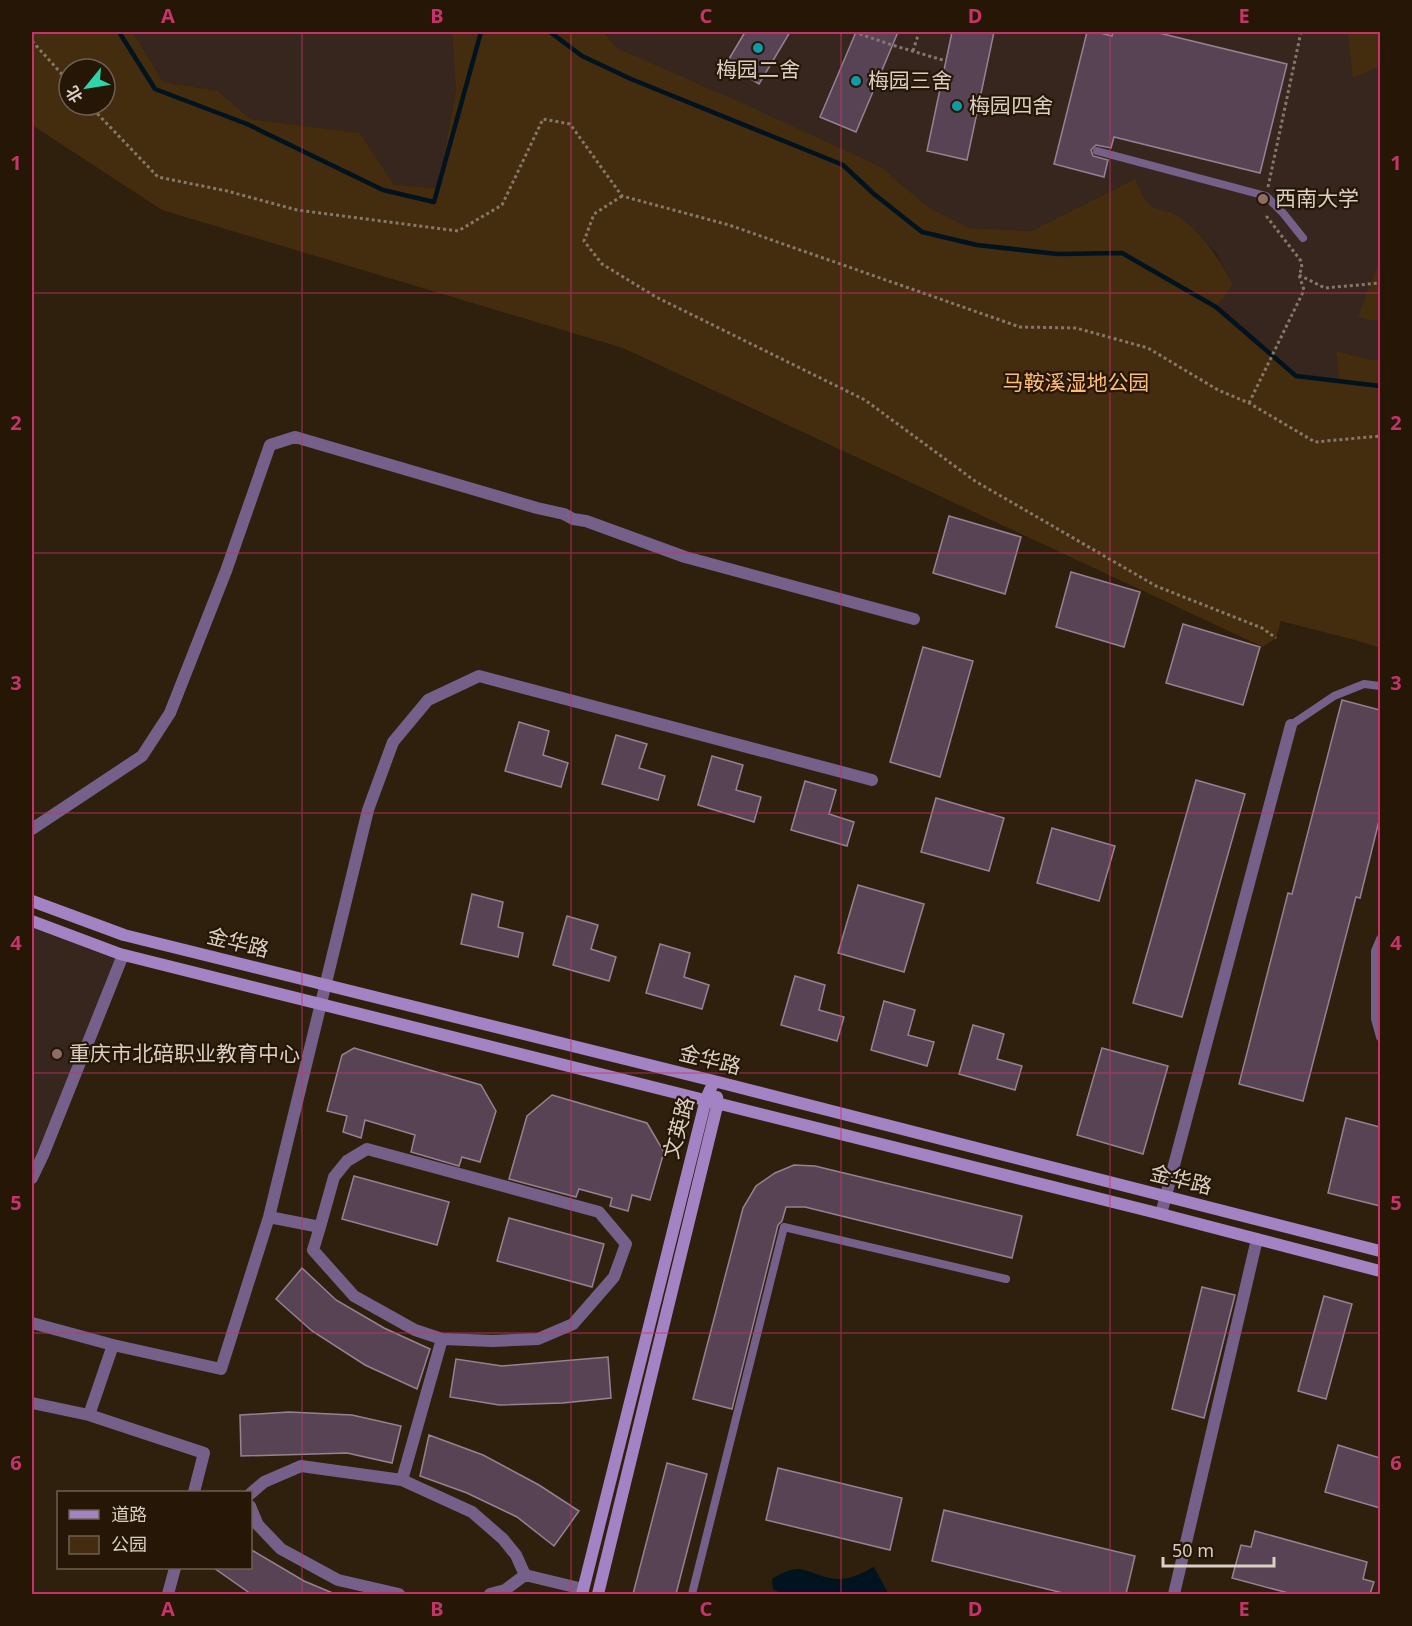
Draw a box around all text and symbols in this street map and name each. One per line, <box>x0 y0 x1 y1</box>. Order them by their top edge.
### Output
text: A <box>161 2 175 29</box>
text: B <box>430 2 444 29</box>
text: C <box>700 2 713 29</box>
text: D <box>968 2 982 29</box>
text: E <box>1238 2 1250 29</box>
marker: 梅园二舍 <box>751 41 765 55</box>
place label: 梅园二舍 <box>716 55 800 83</box>
north arrow <box>57 57 117 117</box>
place label: 梅园三舍 <box>868 66 952 94</box>
marker: 梅园三舍 <box>849 74 863 88</box>
text: 北 <box>60 82 88 107</box>
place label: 梅园四舍 <box>969 91 1053 119</box>
marker: 梅园四舍 <box>950 99 964 113</box>
text: 1 <box>10 149 22 176</box>
text: 1 <box>1390 149 1402 176</box>
place label: 西南大学 <box>1275 184 1359 212</box>
marker: 西南大学 <box>1256 192 1270 206</box>
park label: 马鞍溪湿地公园 <box>1003 368 1150 396</box>
text: 2 <box>10 409 22 436</box>
text: 2 <box>1390 409 1402 436</box>
text: 3 <box>10 669 22 696</box>
text: 3 <box>1390 669 1402 696</box>
street label: 金华路 <box>204 921 272 963</box>
text: 4 <box>10 929 22 956</box>
text: 4 <box>1390 929 1402 956</box>
street label: 金华路 <box>676 1038 744 1080</box>
place label: 重庆市北碚职业教育中心 <box>69 1039 300 1067</box>
marker: 重庆市北碚职业教育中心 <box>50 1047 64 1061</box>
street label: 文英路 <box>656 1094 700 1162</box>
street label: 金华路 <box>1147 1158 1215 1200</box>
text: 5 <box>10 1189 22 1216</box>
text: 5 <box>1390 1189 1402 1216</box>
text: 6 <box>10 1449 22 1476</box>
text: 6 <box>1390 1449 1402 1476</box>
legend <box>57 1491 252 1569</box>
text: 道路 <box>111 1502 147 1526</box>
scale bar <box>1163 1530 1274 1568</box>
text: 公园 <box>111 1532 147 1556</box>
text: 50 m <box>1172 1538 1214 1562</box>
text: A <box>161 1595 175 1622</box>
text: B <box>430 1595 444 1622</box>
text: C <box>700 1595 713 1622</box>
text: D <box>968 1595 982 1622</box>
text: E <box>1238 1595 1250 1622</box>

